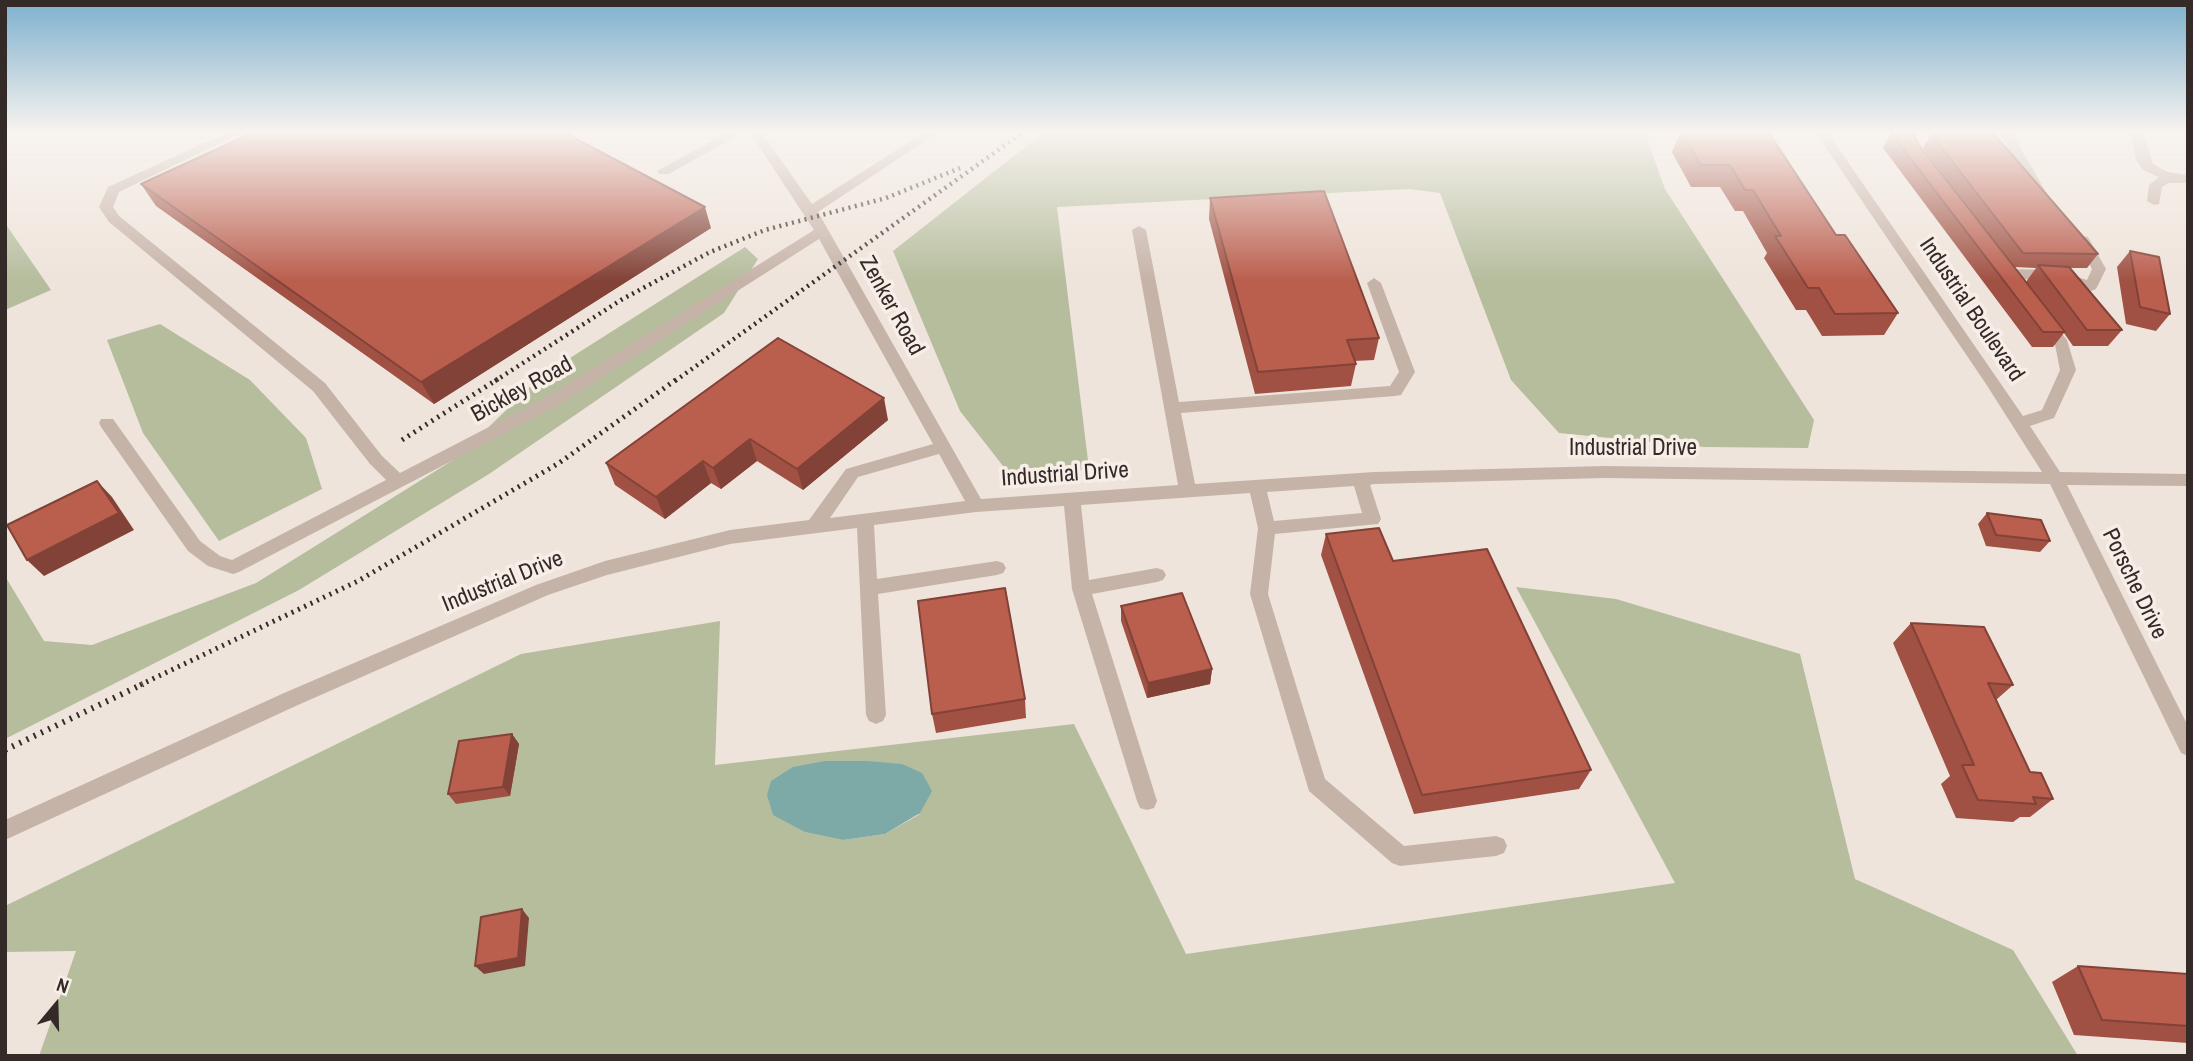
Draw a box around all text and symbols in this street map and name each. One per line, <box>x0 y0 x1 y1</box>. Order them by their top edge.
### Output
street label: Industrial Boulevard <box>1913 233 2029 387</box>
street label: Zenker Road <box>853 252 929 360</box>
street label: Bickley Road <box>467 351 577 429</box>
street label: Industrial Drive <box>1569 435 1697 463</box>
street label: Industrial Drive <box>1000 457 1130 493</box>
street label: Porsche Drive <box>2095 524 2173 644</box>
street label: Industrial Drive <box>439 545 567 619</box>
north arrow <box>21 970 91 1040</box>
text: N <box>53 971 72 999</box>

